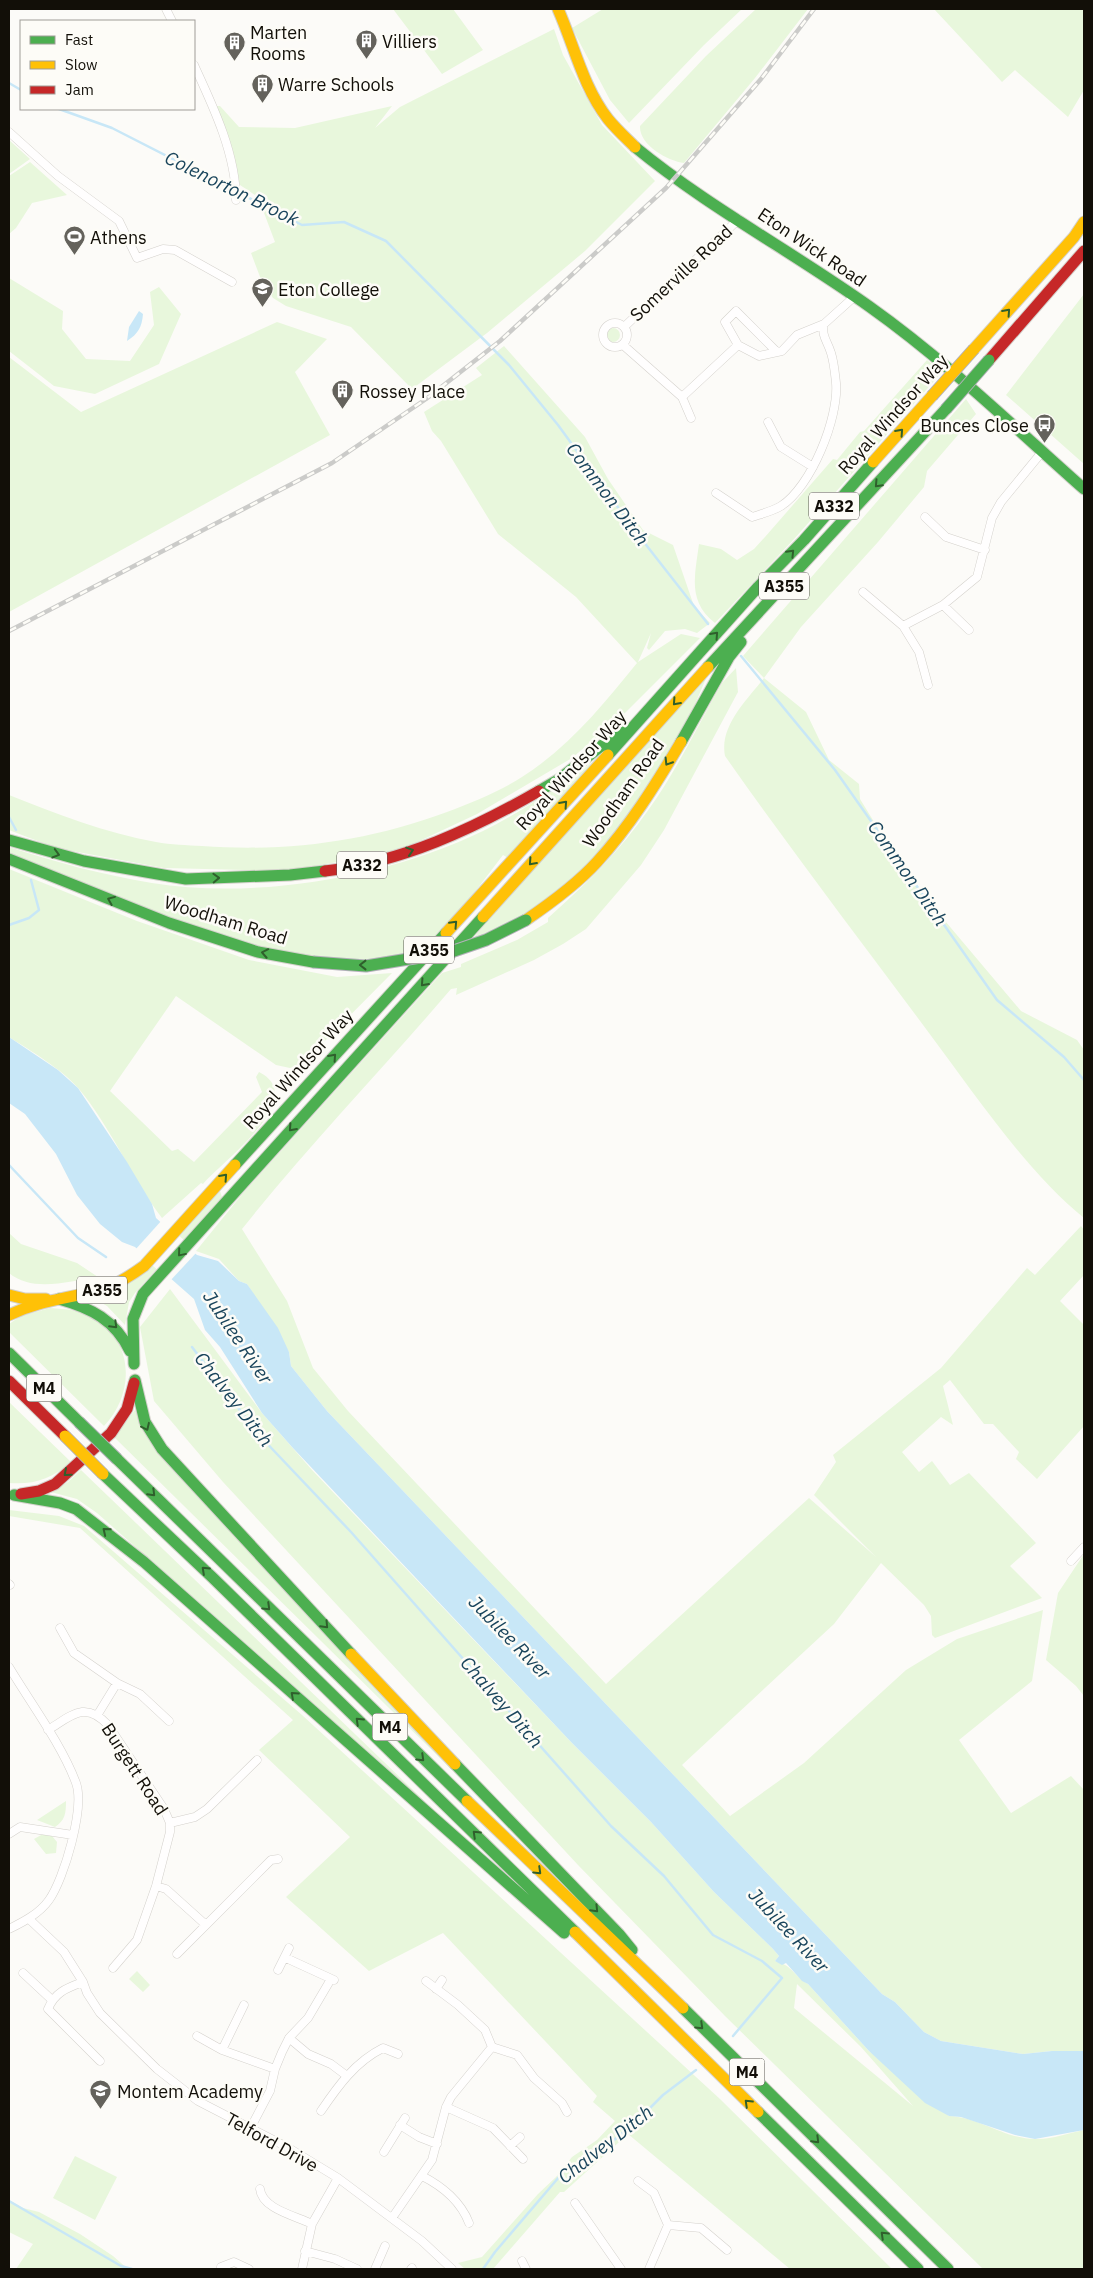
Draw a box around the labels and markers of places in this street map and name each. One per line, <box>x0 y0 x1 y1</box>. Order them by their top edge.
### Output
place label: Marten Rooms <box>250 21 307 65</box>
building icon: Villiers <box>354 29 378 60</box>
building icon: Marten Rooms <box>222 30 246 61</box>
place label: Villiers <box>382 30 437 53</box>
building icon: Warre Schools <box>250 72 274 103</box>
place label: Warre Schools <box>278 73 394 96</box>
sports icon: Athens <box>62 225 86 256</box>
place label: Athens <box>90 226 147 249</box>
school or university icon: Eton College <box>250 277 274 308</box>
place label: Eton College <box>278 278 380 301</box>
building icon: Rossey Place <box>331 379 355 410</box>
place label: Rossey Place <box>359 380 465 403</box>
bus stop icon: Bunces Close <box>1033 413 1057 444</box>
place label: Bunces Close <box>920 414 1029 437</box>
school or university icon: Montem Academy <box>89 2079 113 2110</box>
place label: Montem Academy <box>117 2080 263 2103</box>

